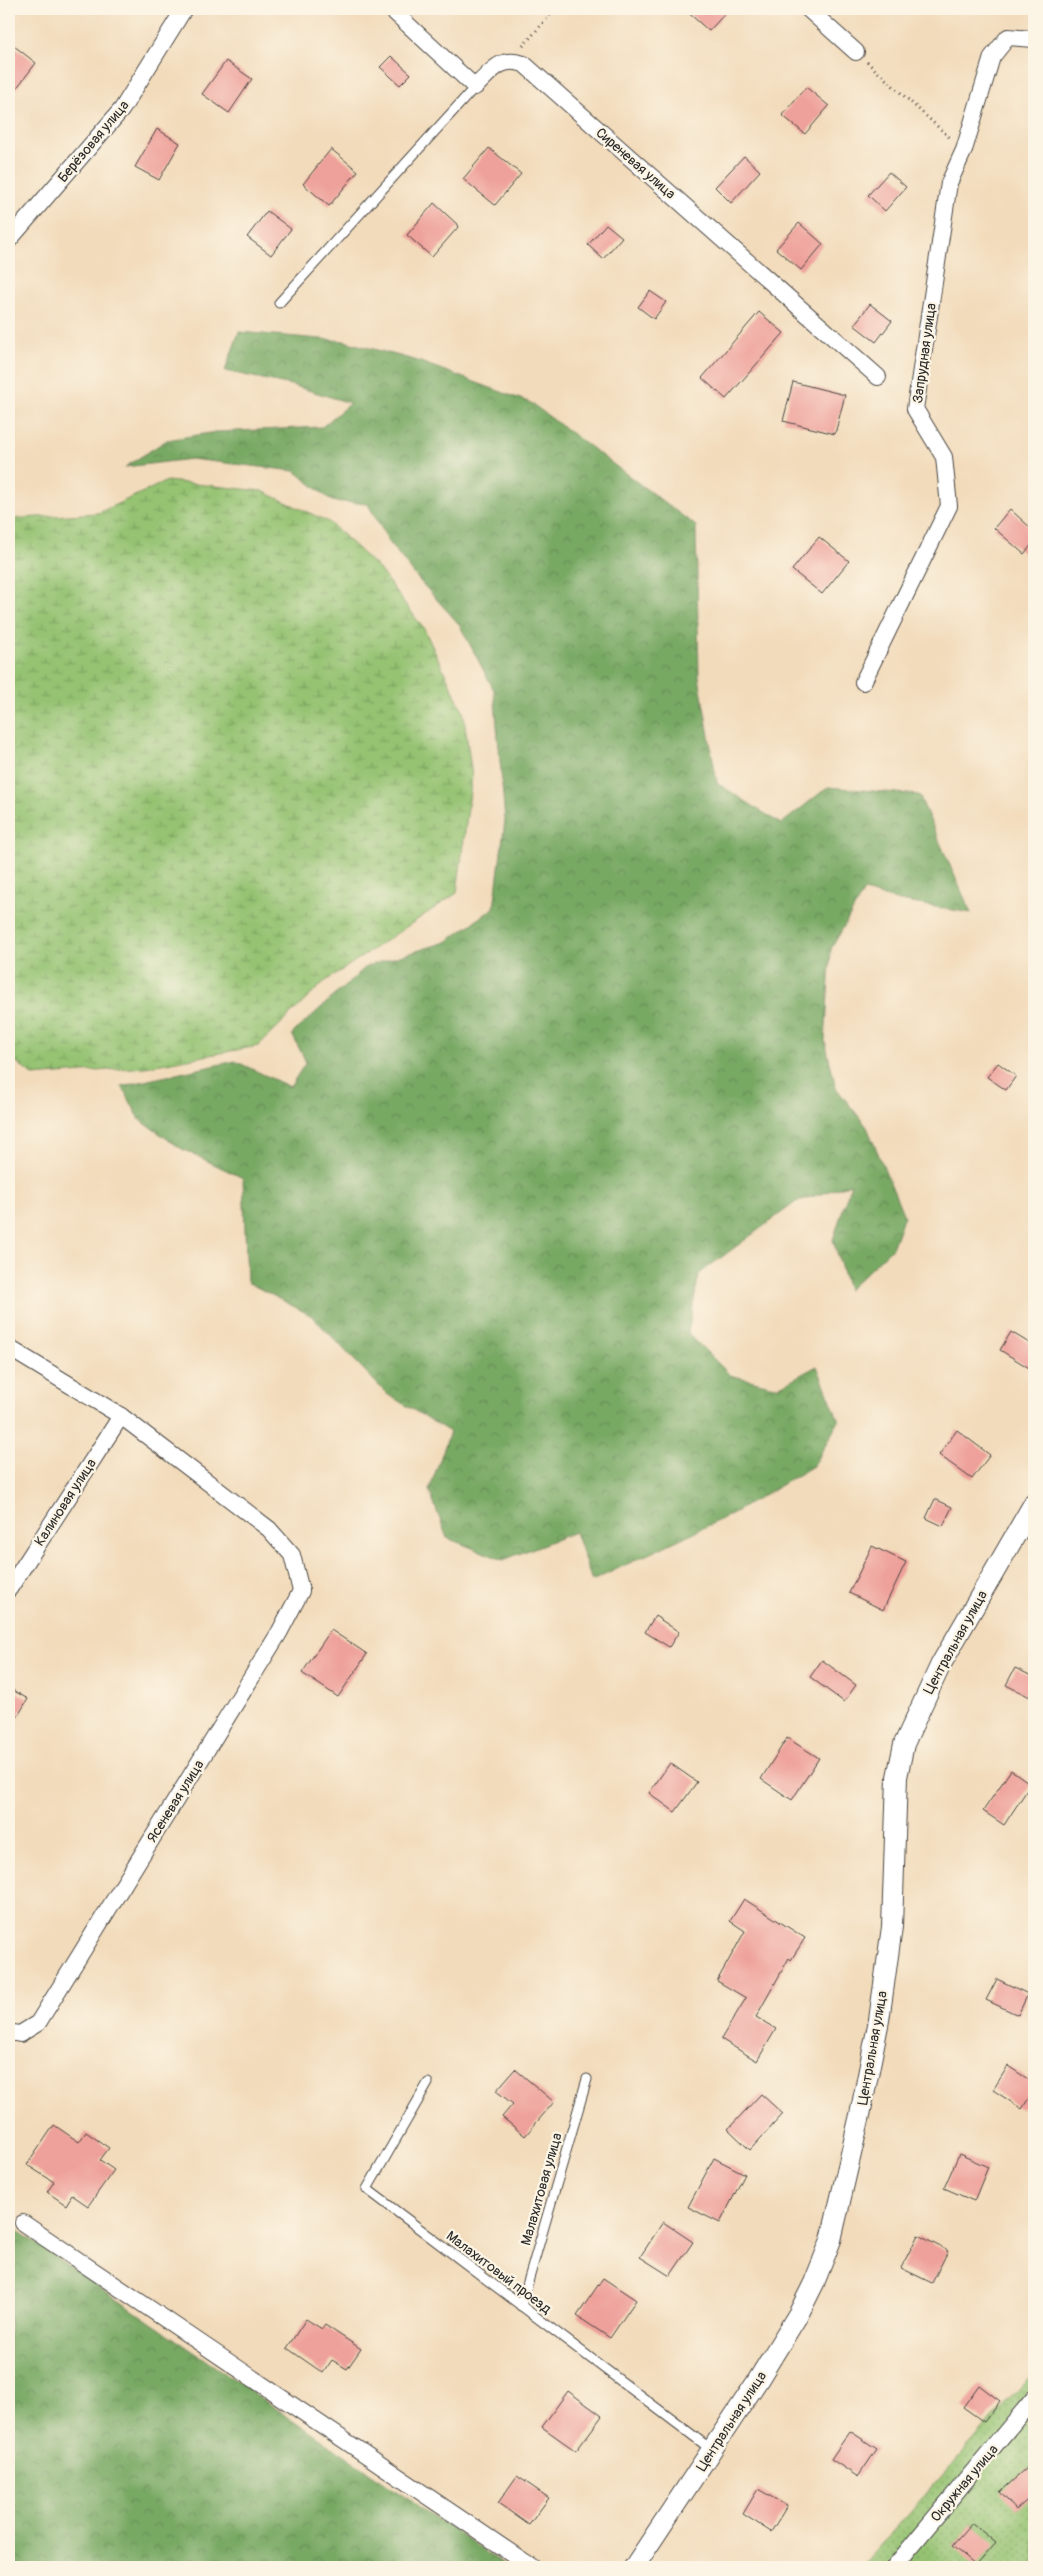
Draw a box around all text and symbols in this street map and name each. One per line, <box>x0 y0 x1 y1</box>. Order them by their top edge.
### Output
street label: Берёзовая улица <box>54 97 133 186</box>
street label: Сиреневая улица <box>592 124 679 203</box>
street label: Запрудная улица <box>909 302 940 404</box>
street label: Калиновая улица <box>31 1455 100 1549</box>
street label: Центральная улица <box>920 1588 991 1697</box>
street label: Ясеневая улица <box>143 1757 208 1846</box>
street label: Центральная улица <box>854 1990 891 2107</box>
street label: Малахитовая улица <box>517 2131 566 2247</box>
street label: Малахитовый проезд <box>443 2227 555 2318</box>
street label: Центральная улица <box>693 2368 770 2474</box>
street label: Окружная улица <box>927 2441 1002 2525</box>

